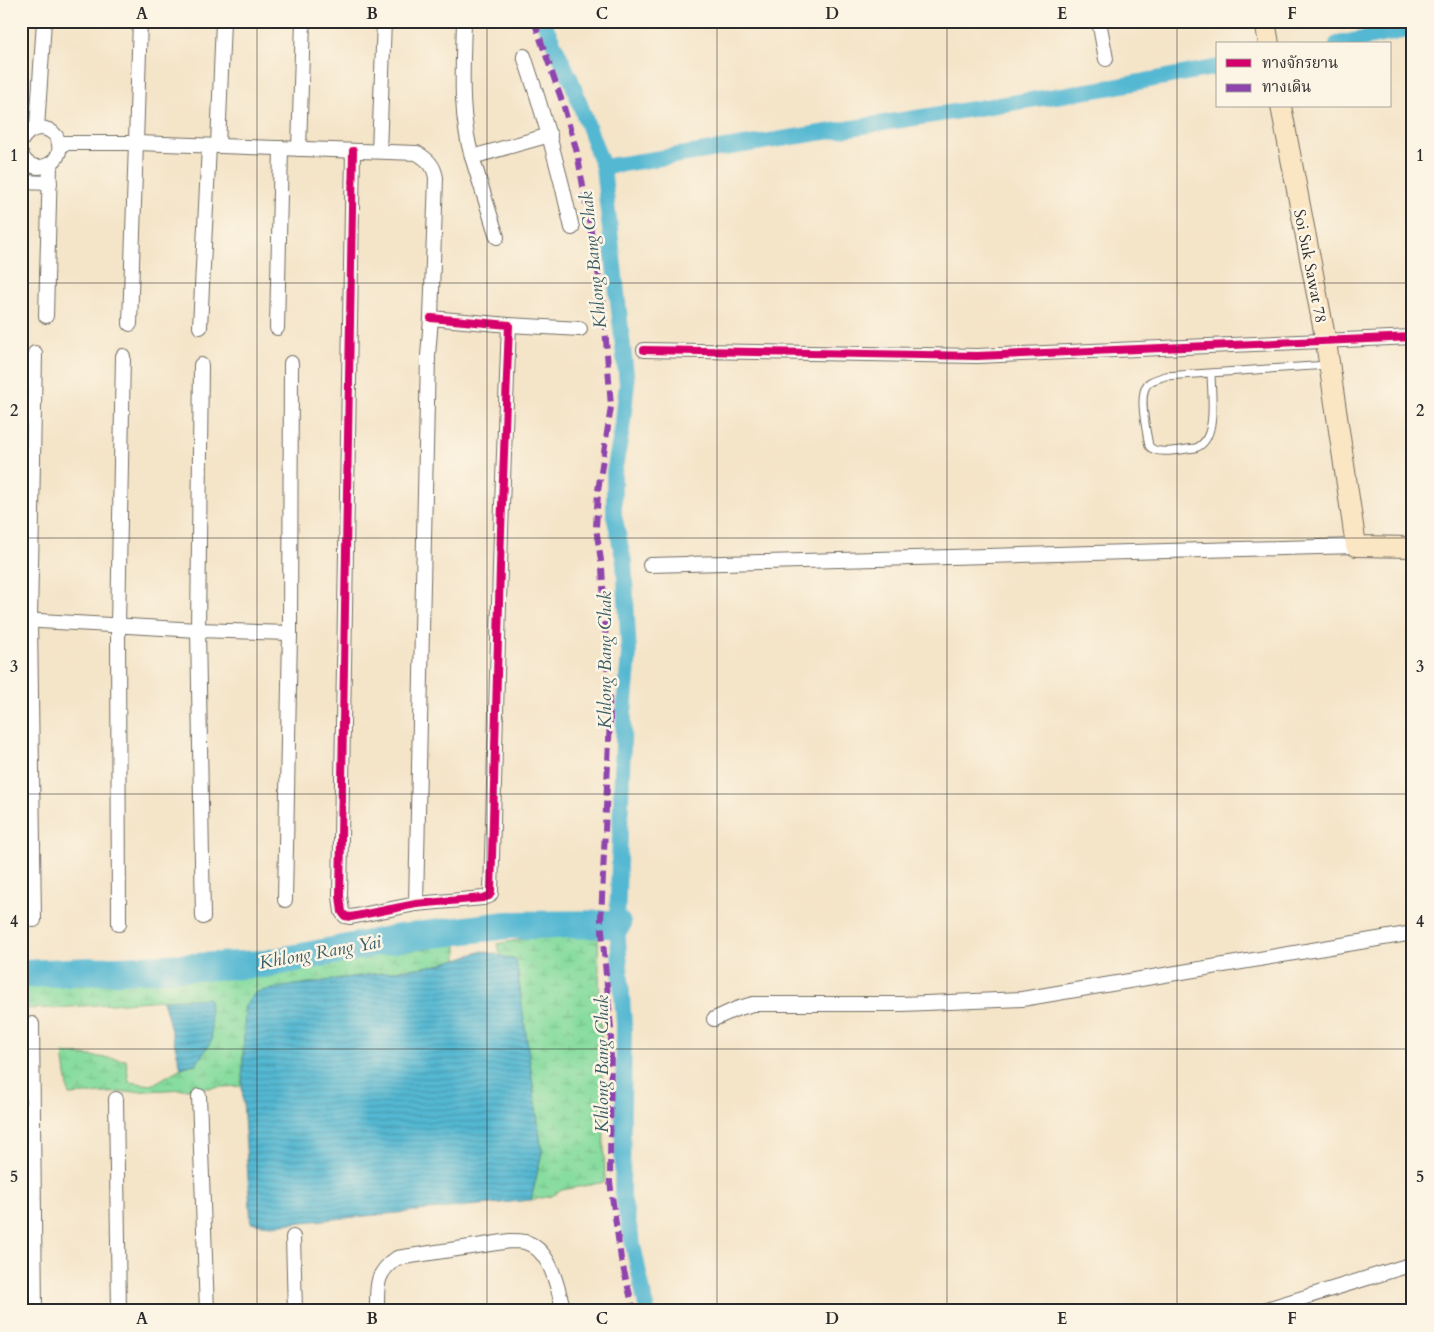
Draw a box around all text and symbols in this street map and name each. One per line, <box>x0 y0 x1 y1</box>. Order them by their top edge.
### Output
text: A <box>136 3 148 25</box>
text: B <box>366 3 378 25</box>
text: C <box>596 3 608 25</box>
text: D <box>825 3 839 25</box>
text: E <box>1057 3 1067 25</box>
text: F <box>1287 3 1297 25</box>
legend <box>1216 42 1392 108</box>
text: ทางจักรยาน <box>1262 53 1338 73</box>
text: ทางเดิน <box>1262 77 1311 97</box>
text: 1 <box>10 145 18 167</box>
text: 1 <box>1416 145 1424 167</box>
water label: Khlong Bang Chak <box>574 190 613 330</box>
street label: Soi Suk Sawat 78 <box>1288 207 1332 325</box>
text: 2 <box>10 400 18 422</box>
text: 2 <box>1416 400 1424 422</box>
water label: Khlong Bang Chak <box>593 591 618 729</box>
text: 3 <box>10 656 18 678</box>
text: 3 <box>1416 656 1424 678</box>
text: 4 <box>10 911 18 933</box>
text: 4 <box>1416 911 1424 933</box>
water label: Khlong Rang Yai <box>257 929 384 976</box>
water label: Khlong Bang Chak <box>590 995 615 1133</box>
text: 5 <box>10 1166 18 1188</box>
text: 5 <box>1416 1166 1424 1188</box>
text: A <box>136 1308 148 1330</box>
text: B <box>366 1308 378 1330</box>
text: C <box>596 1308 608 1330</box>
text: D <box>825 1308 839 1330</box>
text: E <box>1057 1308 1067 1330</box>
text: F <box>1287 1308 1297 1330</box>

